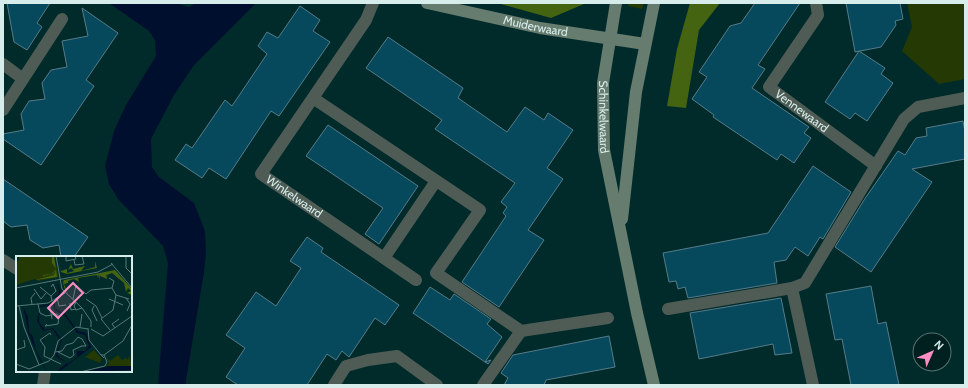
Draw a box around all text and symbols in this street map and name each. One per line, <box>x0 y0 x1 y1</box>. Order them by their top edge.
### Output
street label: Muiderwaard <box>502 12 569 39</box>
street label: Schinkelwaard <box>596 80 613 155</box>
street label: Vennewaard <box>772 86 832 135</box>
street label: Winkelwaard <box>263 172 326 221</box>
inset map <box>16 256 132 372</box>
north arrow <box>912 332 952 372</box>
text: N <box>931 337 947 353</box>

